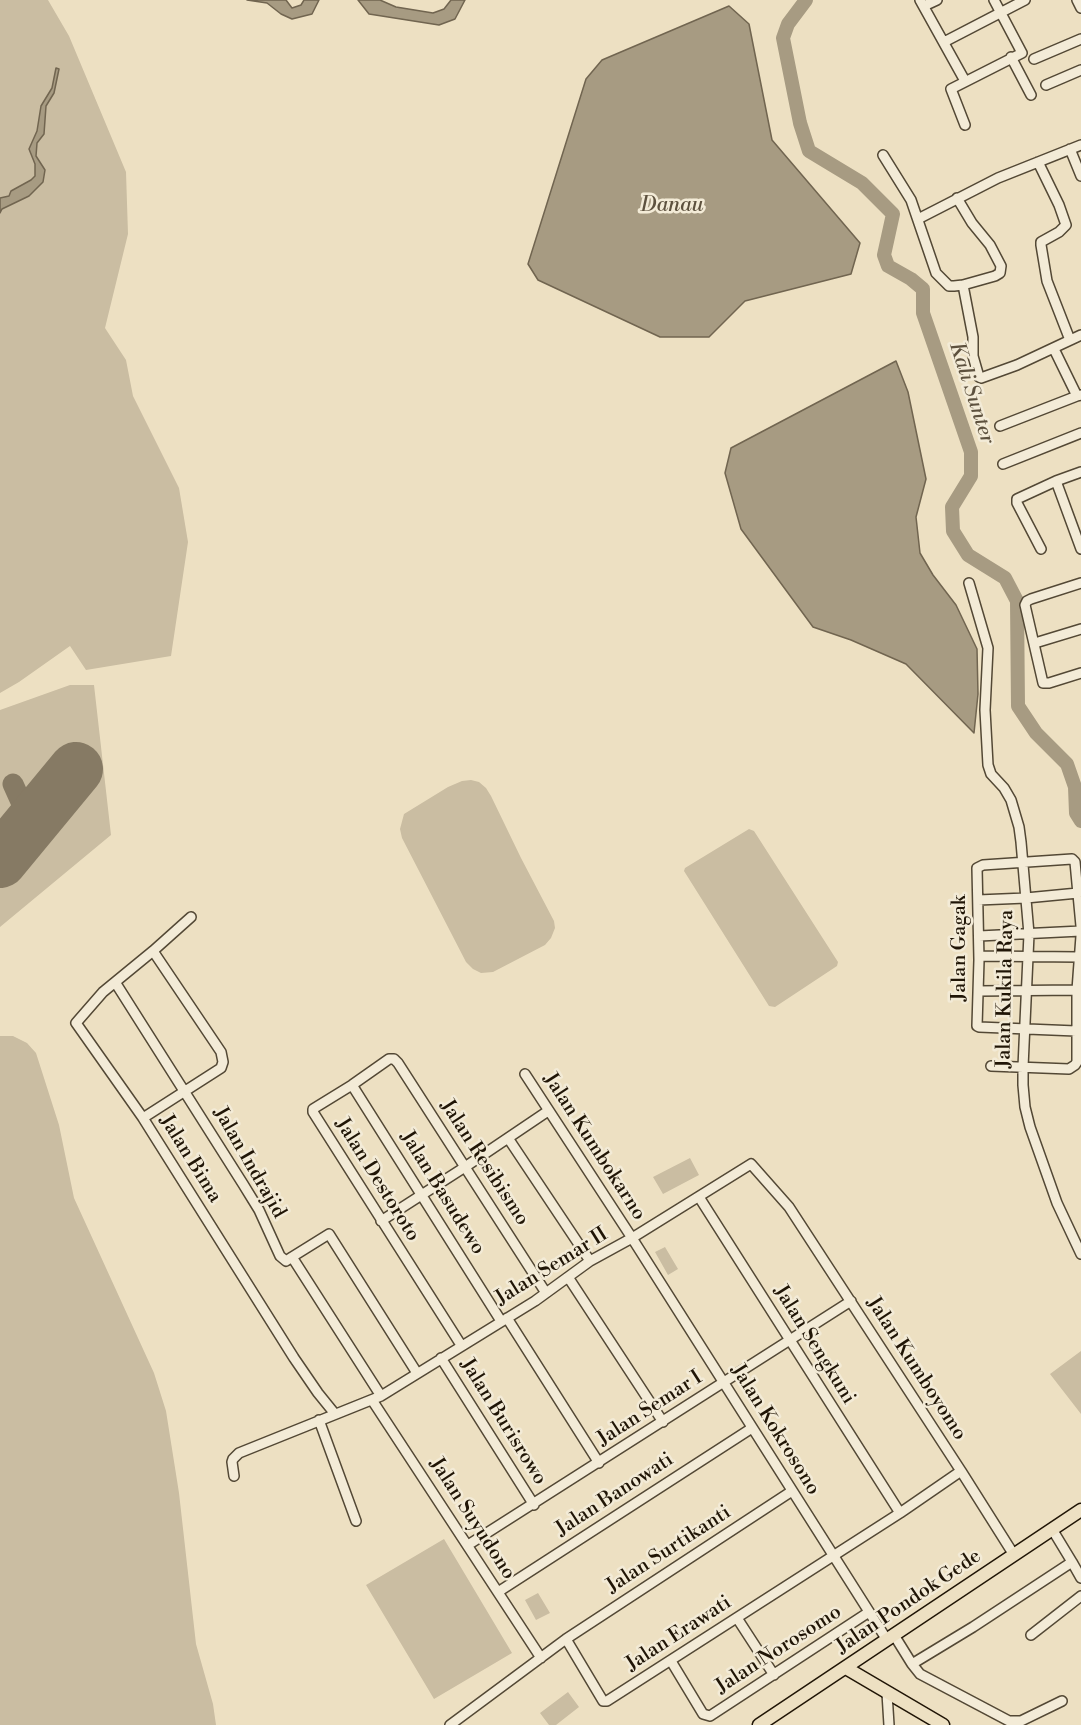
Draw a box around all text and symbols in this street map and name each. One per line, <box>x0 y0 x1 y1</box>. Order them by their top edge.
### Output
water label: Danau <box>640 193 704 219</box>
water label: Kali Sunter <box>943 339 999 447</box>
street label: Jalan Gagak <box>948 895 972 1001</box>
street label: Jalan Kukila Raya <box>993 910 1019 1068</box>
street label: Jalan Kumbokarno <box>538 1069 650 1225</box>
street label: Jalan Resibismo <box>434 1096 534 1230</box>
street label: Jalan Indrajid <box>207 1103 291 1223</box>
street label: Jalan Bima <box>154 1111 226 1207</box>
street label: Jalan Destoroto <box>329 1114 425 1246</box>
street label: Jalan Basudewo <box>394 1127 490 1259</box>
street label: Jalan Semar II <box>491 1223 613 1311</box>
street label: Jalan Sengkuni <box>768 1281 860 1409</box>
street label: Jalan Kumboyomo <box>861 1293 971 1445</box>
street label: Jalan Burisrowo <box>454 1354 552 1490</box>
street label: Jalan Kokrosono <box>725 1360 825 1500</box>
street label: Jalan Semar I <box>593 1366 707 1452</box>
street label: Jalan Banowati <box>552 1448 678 1542</box>
street label: Jalan Suyudono <box>424 1454 520 1584</box>
street label: Jalan Surtikanti <box>602 1501 736 1599</box>
street label: Jalan Pondok Gede <box>832 1545 986 1659</box>
street label: Jalan Erawati <box>622 1591 736 1677</box>
street label: Jalan Norosomo <box>712 1600 846 1700</box>

